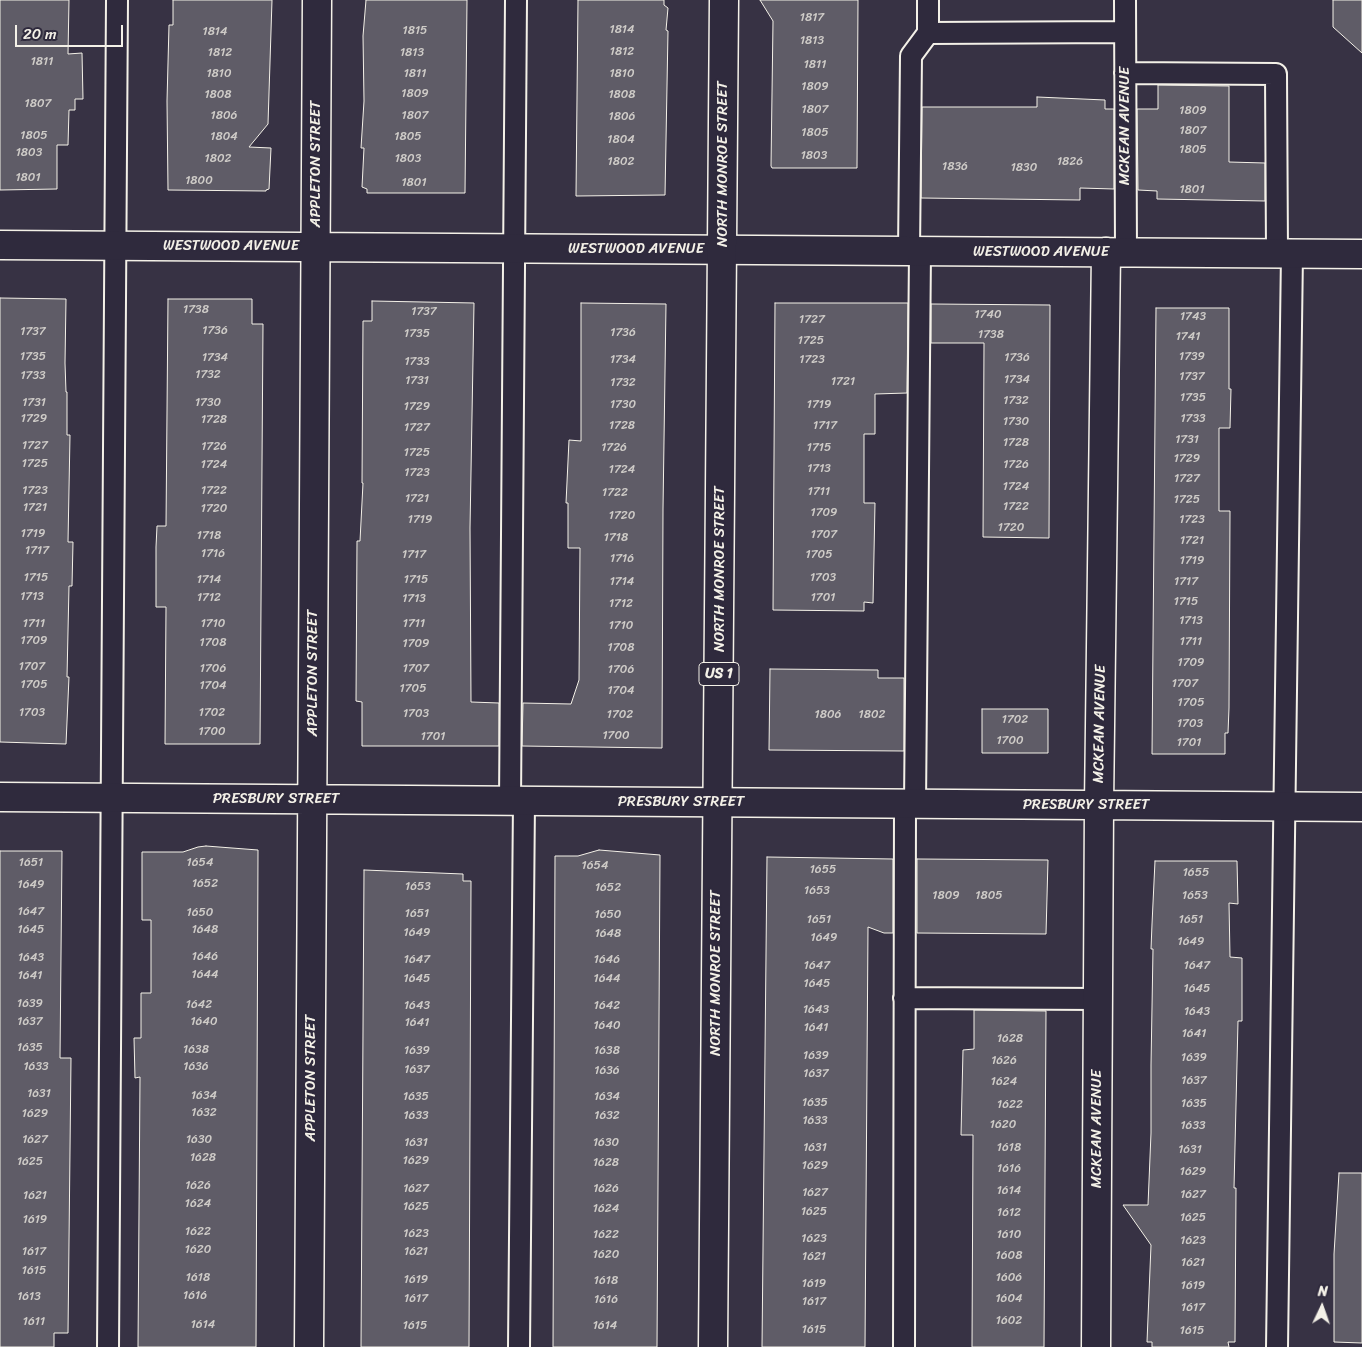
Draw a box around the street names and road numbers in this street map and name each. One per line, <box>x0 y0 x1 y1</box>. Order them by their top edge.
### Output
street label: MCKEAN AVENUE <box>1116 67 1134 185</box>
street label: NORTH MONROE STREET <box>714 81 732 247</box>
street label: APPLETON STREET <box>307 101 325 227</box>
street label: WESTWOOD AVENUE <box>163 237 299 255</box>
street label: WESTWOOD AVENUE <box>568 240 704 258</box>
street label: WESTWOOD AVENUE <box>973 243 1109 261</box>
street label: NORTH MONROE STREET <box>711 486 729 652</box>
street label: APPLETON STREET <box>304 610 322 736</box>
road number: US 1 <box>699 662 739 686</box>
street label: MCKEAN AVENUE <box>1090 665 1110 783</box>
street label: PRESBURY STREET <box>213 790 339 808</box>
street label: PRESBURY STREET <box>618 793 744 811</box>
street label: PRESBURY STREET <box>1023 796 1149 814</box>
street label: NORTH MONROE STREET <box>707 890 725 1056</box>
street label: APPLETON STREET <box>302 1015 320 1141</box>
street label: MCKEAN AVENUE <box>1088 1070 1106 1188</box>

